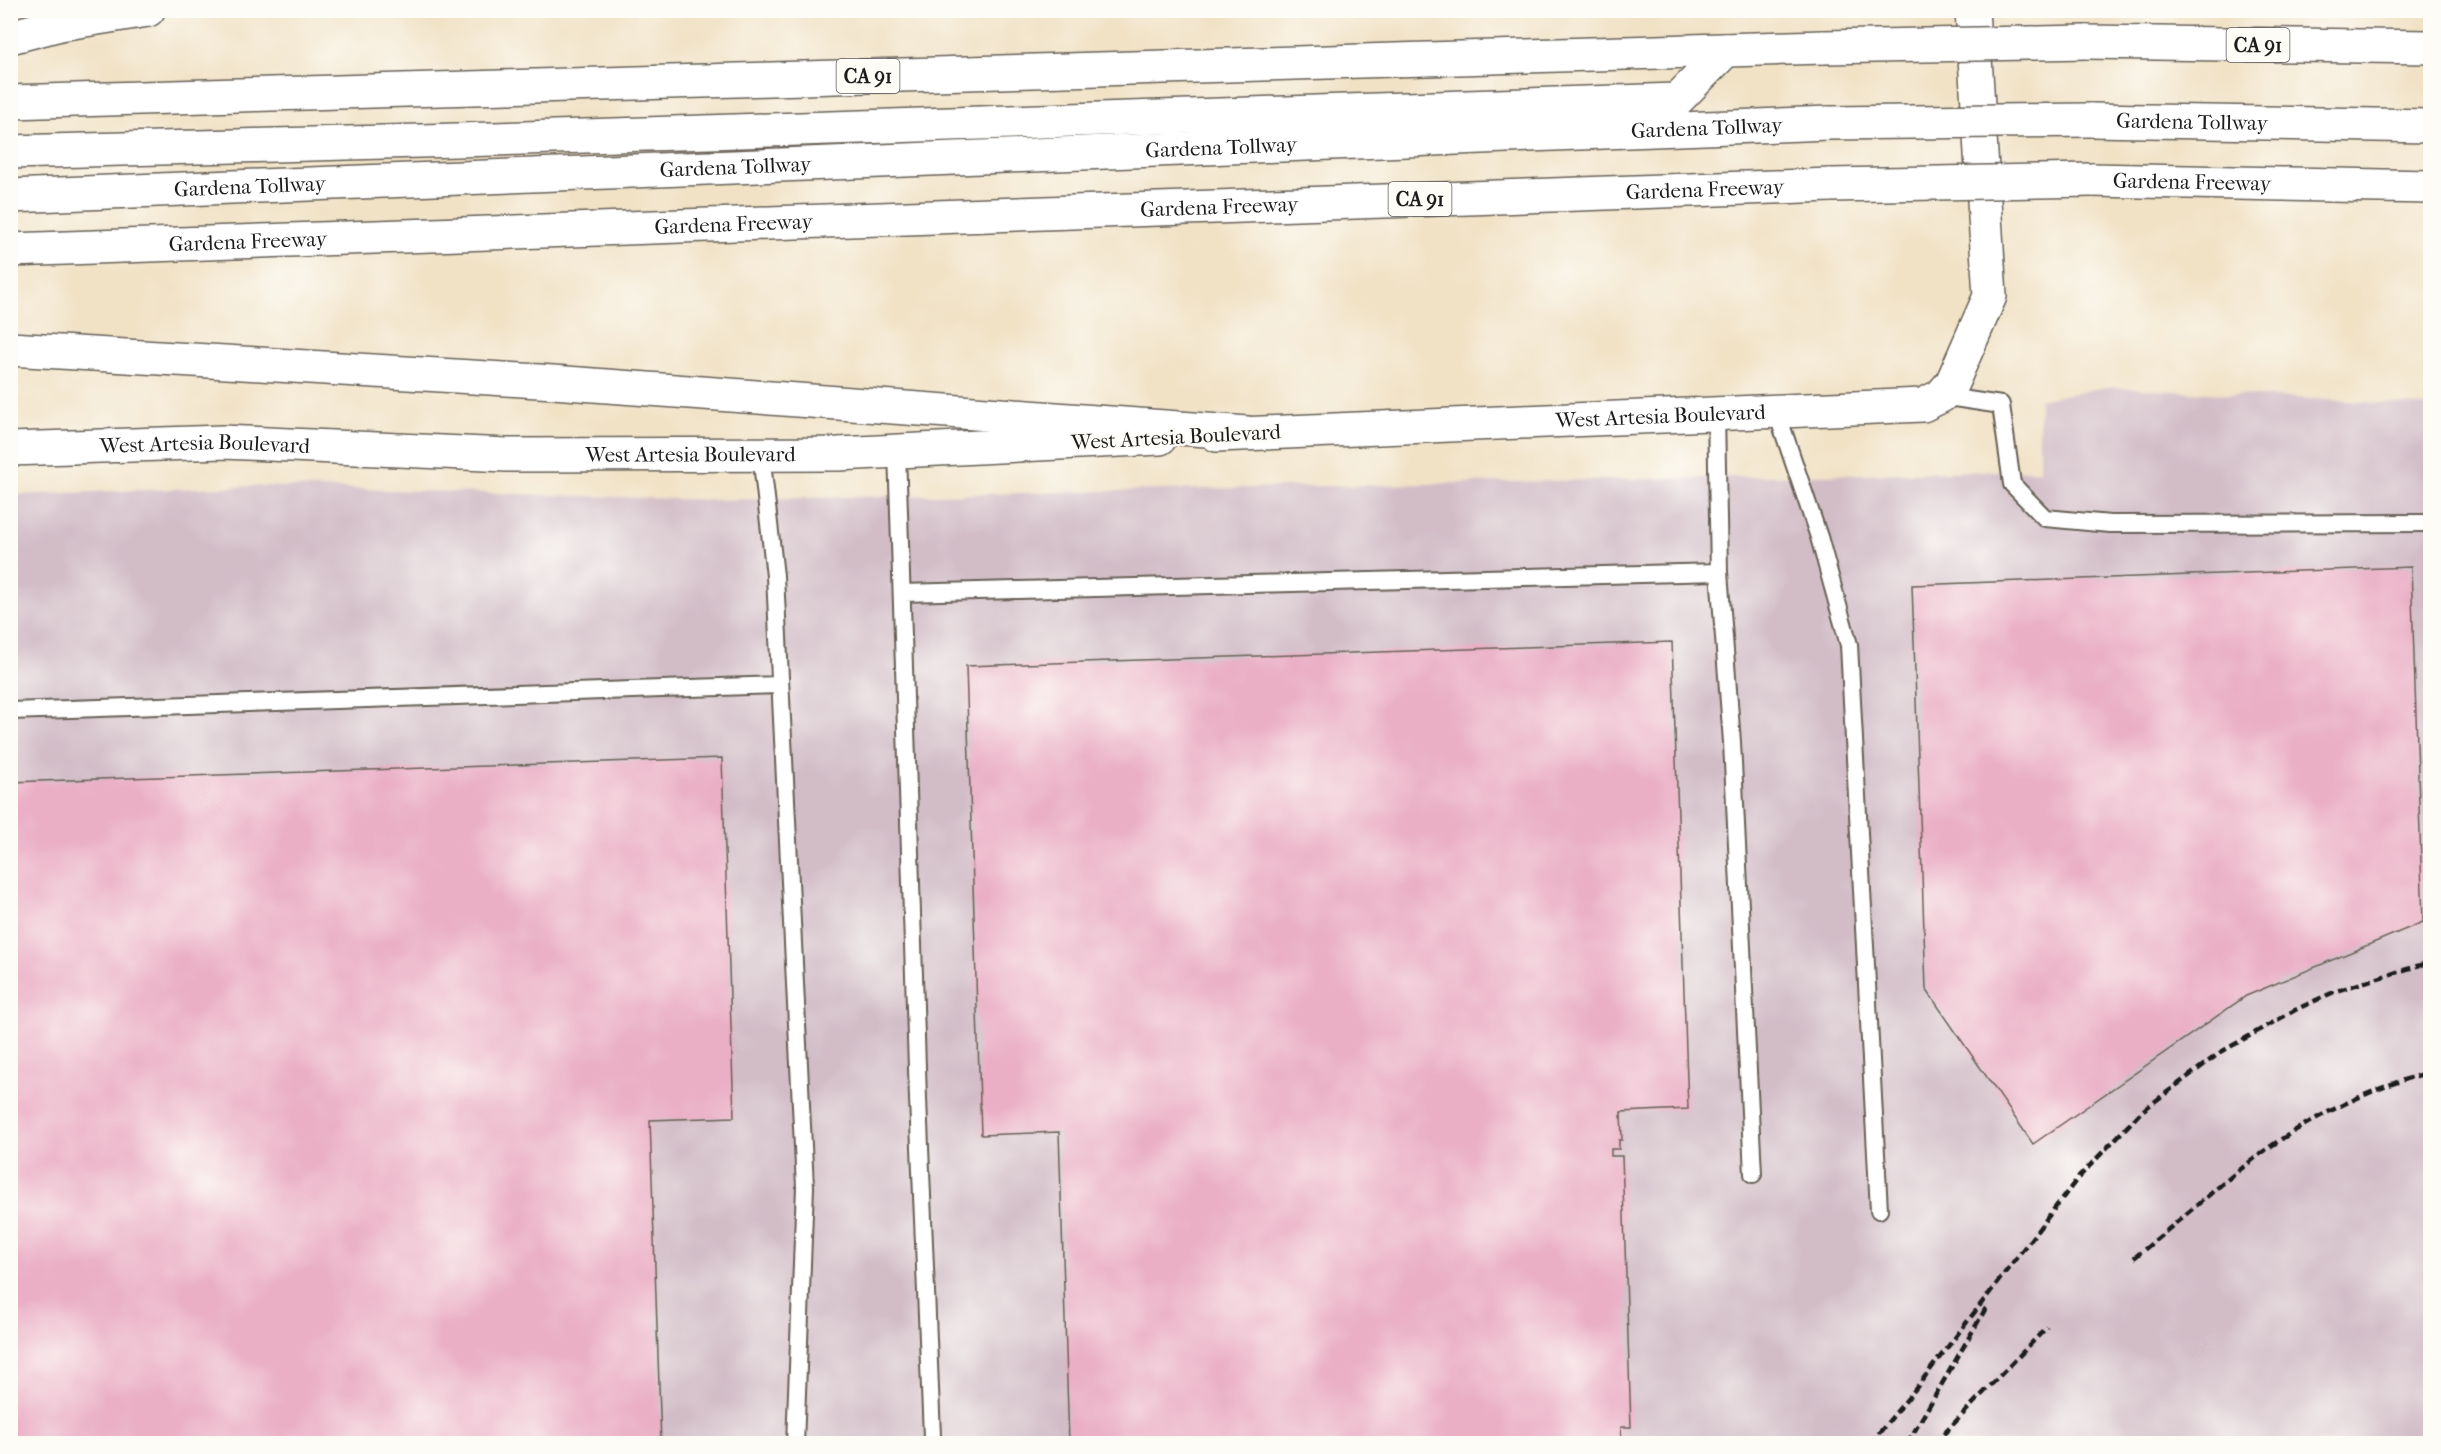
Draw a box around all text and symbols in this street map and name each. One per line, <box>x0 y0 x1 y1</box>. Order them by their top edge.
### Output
road number: CA 91 <box>2226 28 2290 62</box>
road number: CA 91 <box>836 59 900 93</box>
street label: Gardena Tollway <box>2116 108 2269 135</box>
street label: Gardena Tollway <box>1630 113 1784 143</box>
street label: Gardena Tollway <box>1145 132 1298 162</box>
street label: Gardena Tollway <box>659 152 812 182</box>
street label: Gardena Freeway <box>2113 168 2272 196</box>
street label: Gardena Tollway <box>174 171 327 201</box>
street label: Gardena Freeway <box>1625 175 1785 204</box>
road number: CA 91 <box>1388 182 1452 216</box>
street label: Gardena Freeway <box>1140 192 1300 222</box>
street label: Gardena Freeway <box>654 209 814 239</box>
street label: Gardena Freeway <box>168 227 328 256</box>
street label: West Artesia Boulevard <box>1554 400 1767 433</box>
street label: West Artesia Boulevard <box>1070 419 1282 455</box>
street label: West Artesia Boulevard <box>98 430 311 458</box>
street label: West Artesia Boulevard <box>584 442 796 467</box>

